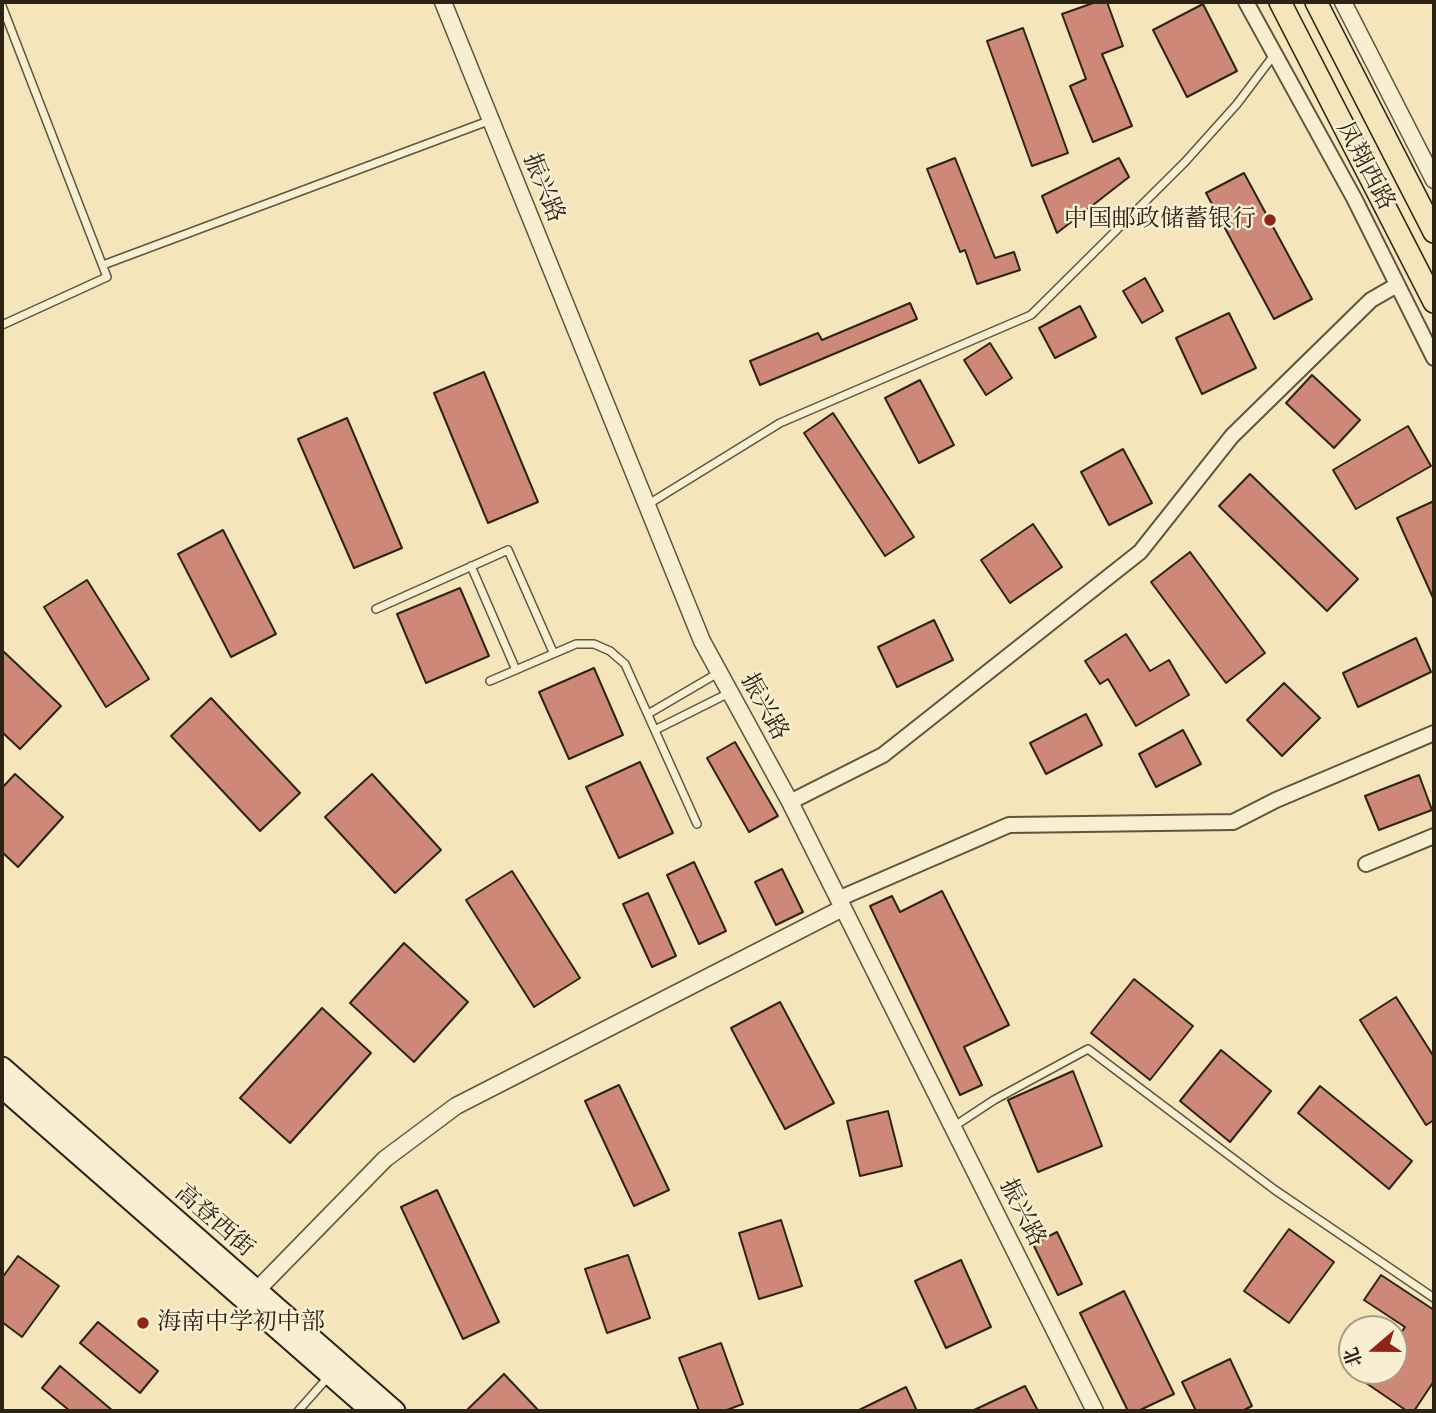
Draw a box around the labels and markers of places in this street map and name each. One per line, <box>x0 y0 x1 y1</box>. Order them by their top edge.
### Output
place label: 中国邮政储蓄银行 <box>1064 206 1256 234</box>
marker: 中国邮政储蓄银行 <box>1262 212 1278 228</box>
place label: 海南中学初中部 <box>157 1309 325 1337</box>
marker: 海南中学初中部 <box>135 1315 151 1331</box>

